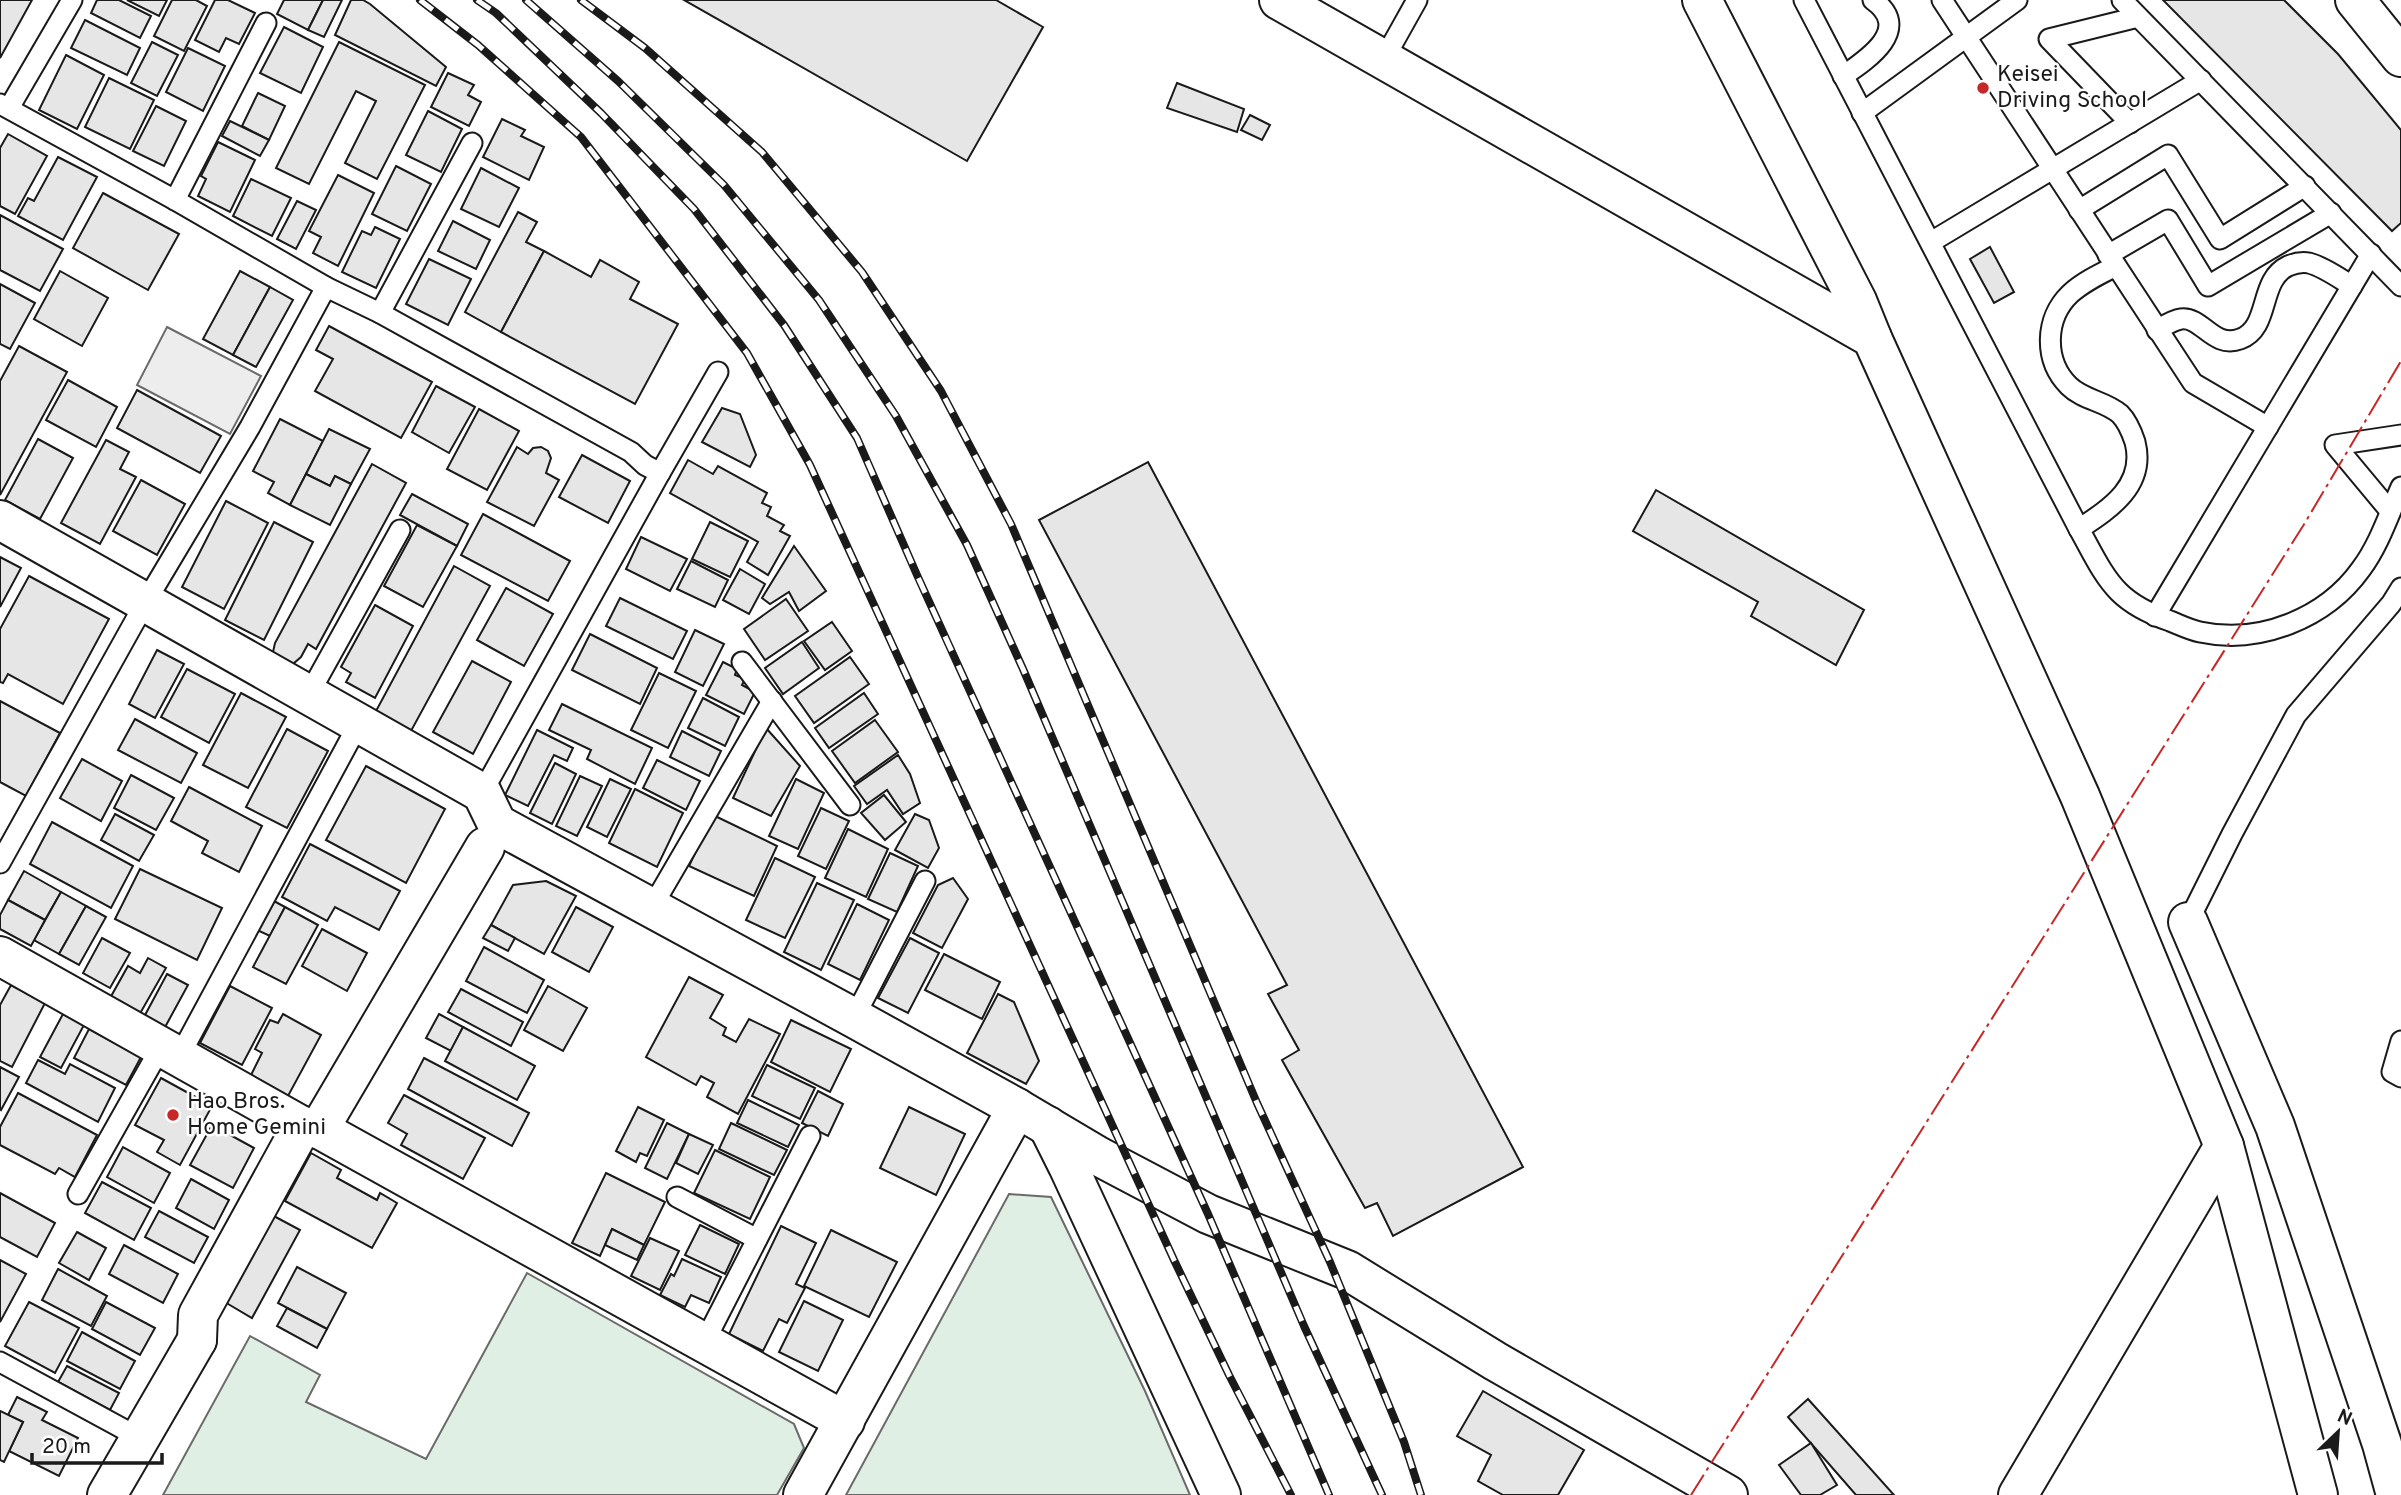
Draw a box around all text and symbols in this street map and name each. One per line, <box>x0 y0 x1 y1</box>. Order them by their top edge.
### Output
place label: Keisei Driving School <box>1997 61 2147 116</box>
marker: Keisei Driving School <box>1975 80 1991 96</box>
place label: Hao Bros. Home Gemini <box>187 1088 326 1143</box>
marker: Hao Bros. Home Gemini <box>165 1107 181 1123</box>
north arrow <box>2303 1397 2373 1467</box>
text: N <box>2333 1405 2356 1432</box>
scale bar <box>32 1422 161 1466</box>
text: 20 m <box>42 1434 91 1461</box>

